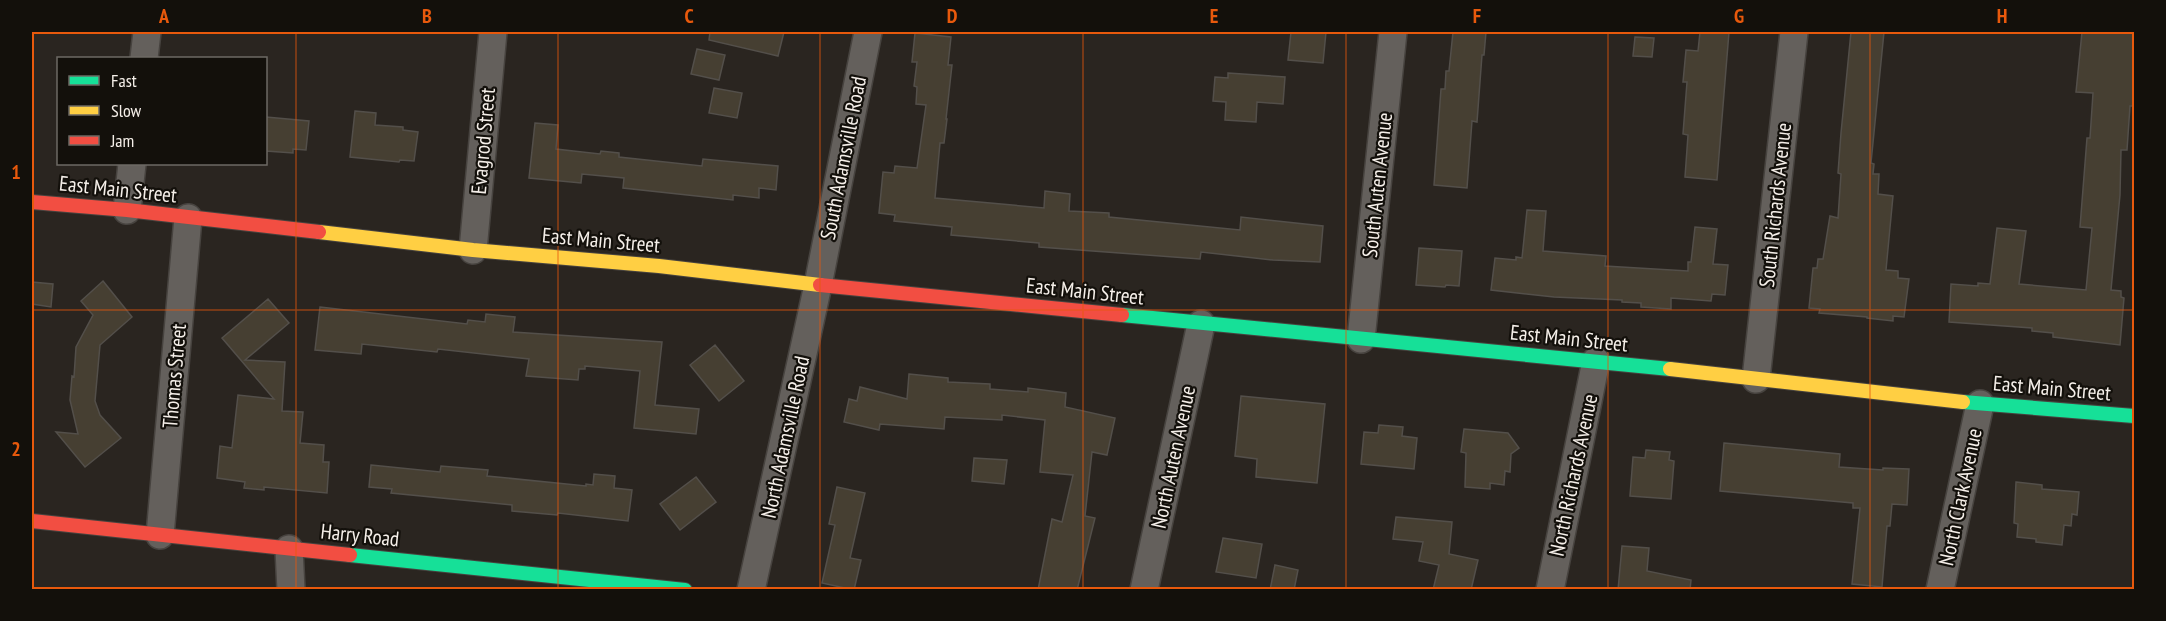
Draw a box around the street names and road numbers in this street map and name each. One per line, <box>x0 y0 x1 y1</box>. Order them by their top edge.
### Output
street label: South Adamsville Road <box>814 74 872 242</box>
street label: Evagrod Street <box>465 87 501 195</box>
street label: South Auten Avenue <box>1356 111 1398 259</box>
street label: South Richards Avenue <box>1753 121 1797 289</box>
street label: East Main Street <box>58 169 178 209</box>
street label: East Main Street <box>541 221 661 259</box>
street label: East Main Street <box>1025 271 1145 311</box>
street label: East Main Street <box>1509 318 1629 358</box>
street label: Thomas Street <box>156 322 192 429</box>
street label: North Adamsville Road <box>755 353 815 521</box>
street label: East Main Street <box>1992 369 2112 407</box>
street label: North Auten Avenue <box>1145 383 1201 531</box>
street label: North Richards Avenue <box>1543 392 1603 558</box>
street label: North Clark Avenue <box>1932 426 1988 568</box>
street label: Harry Road <box>319 517 401 553</box>

